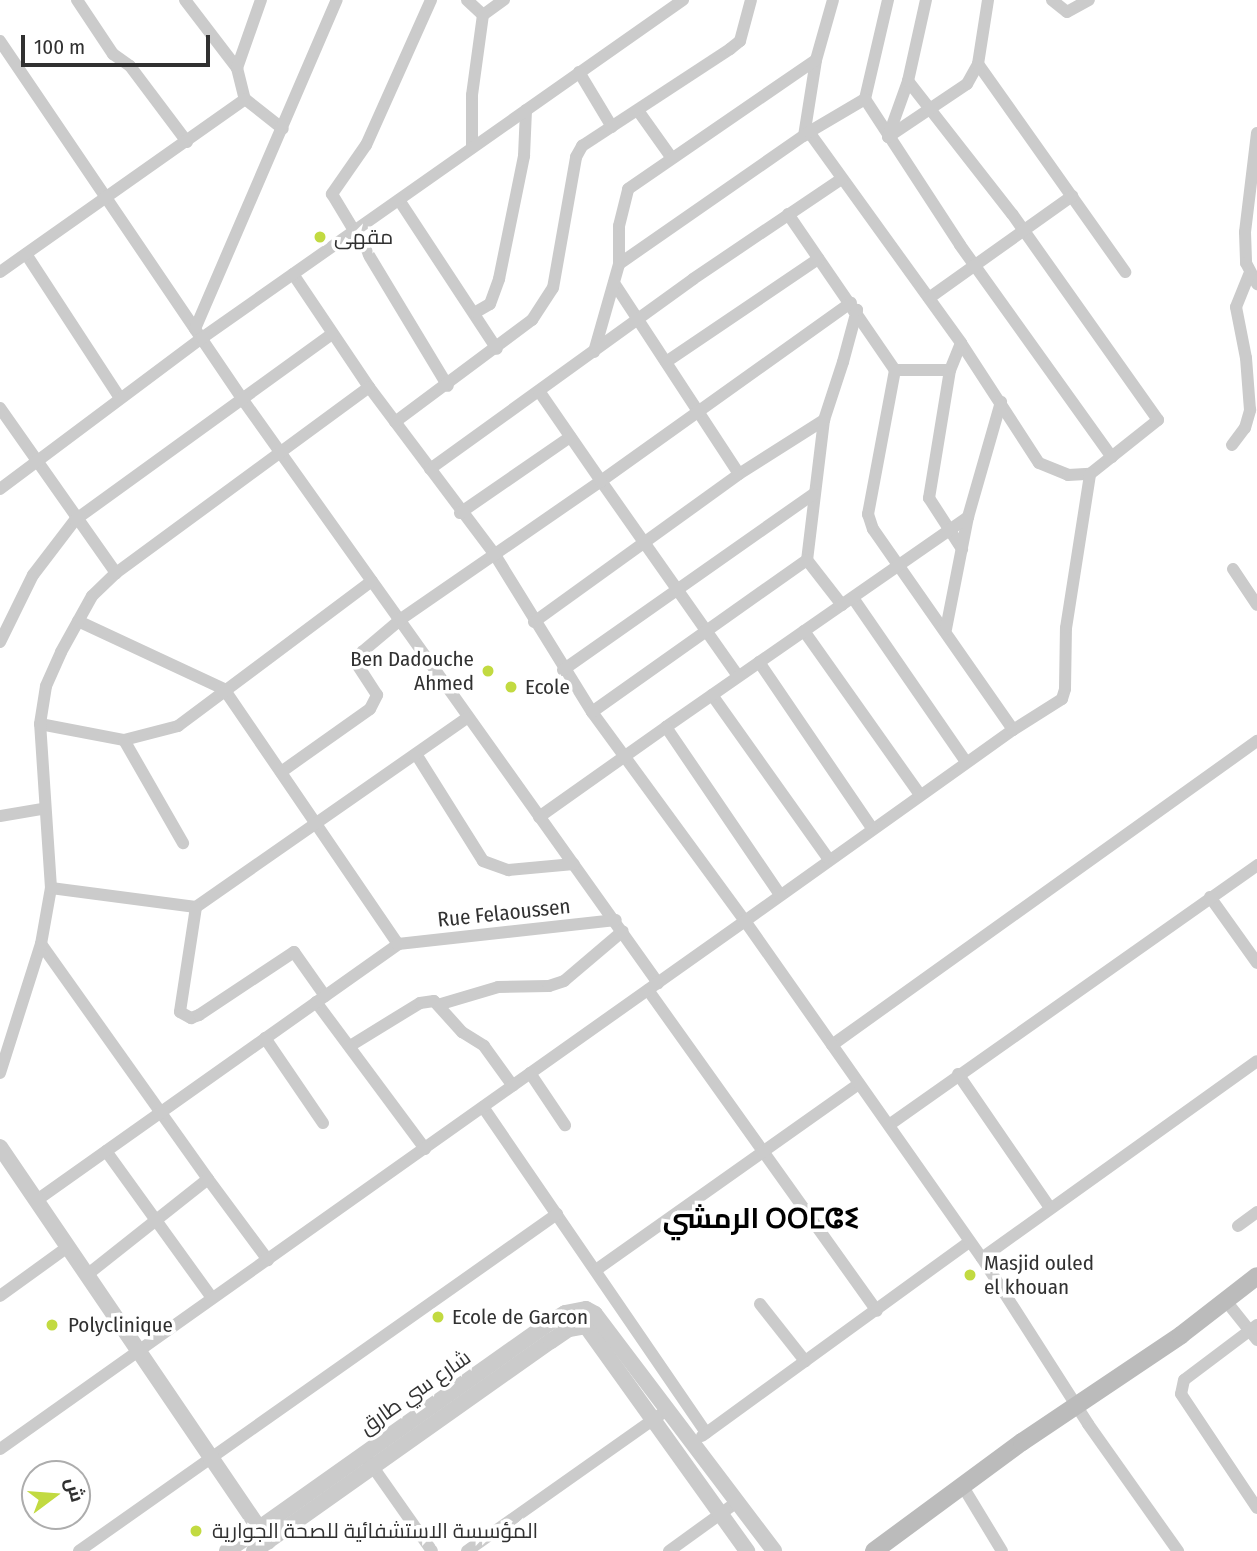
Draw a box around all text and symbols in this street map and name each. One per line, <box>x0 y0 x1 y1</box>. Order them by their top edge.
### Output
scale bar <box>24 21 214 65</box>
text: 100 m <box>34 34 85 60</box>
place label: مقهى <box>334 224 393 250</box>
marker: مقهى <box>312 229 328 245</box>
place label: Ben Dadouche Ahmed <box>350 646 474 696</box>
marker: Ben Dadouche Ahmed <box>480 663 496 679</box>
place label: Ecole <box>525 674 570 700</box>
marker: Ecole <box>503 679 519 695</box>
street label: Rue Felaoussen <box>436 893 572 933</box>
district label: الرمشي ⵔⵔⵎⵛⵉ <box>663 1202 859 1236</box>
place label: Masjid ouled el khouan <box>984 1250 1094 1300</box>
marker: Masjid ouled el khouan <box>962 1267 978 1283</box>
place label: Ecole de Garcon <box>452 1304 588 1330</box>
marker: Ecole de Garcon <box>430 1309 446 1325</box>
place label: Polyclinique <box>68 1312 173 1338</box>
marker: Polyclinique <box>42 1315 62 1335</box>
street label: شارع سي طارق <box>355 1344 475 1440</box>
north arrow <box>21 1460 91 1530</box>
text: ش <box>60 1475 89 1505</box>
place label: المؤسسة الاستشفائية للصحة الجوارية <box>212 1518 538 1544</box>
marker: المؤسسة الاستشفائية للصحة الجوارية <box>186 1521 206 1541</box>

